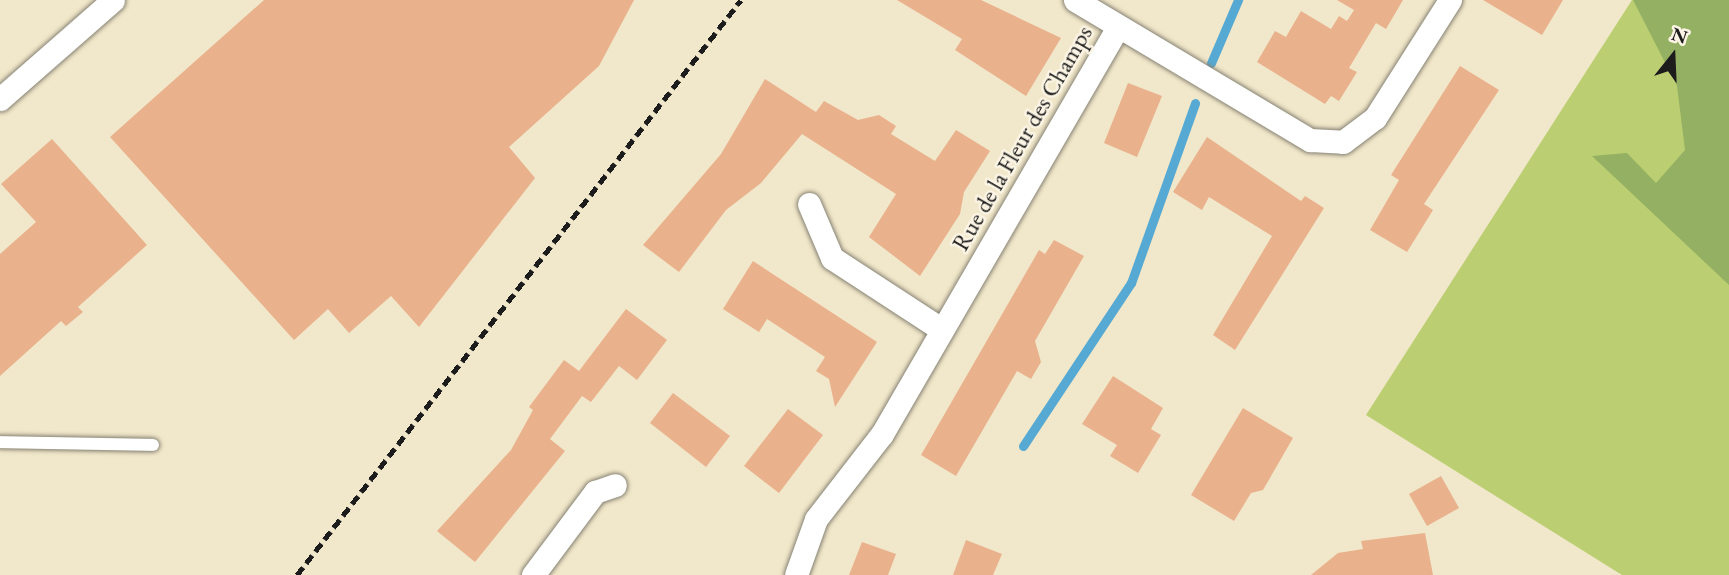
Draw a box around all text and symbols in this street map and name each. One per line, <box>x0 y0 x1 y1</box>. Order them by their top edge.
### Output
street label: Rue de la Fleur des Champs <box>946 20 1098 256</box>
north arrow <box>1638 21 1708 91</box>
text: N <box>1668 21 1691 50</box>

